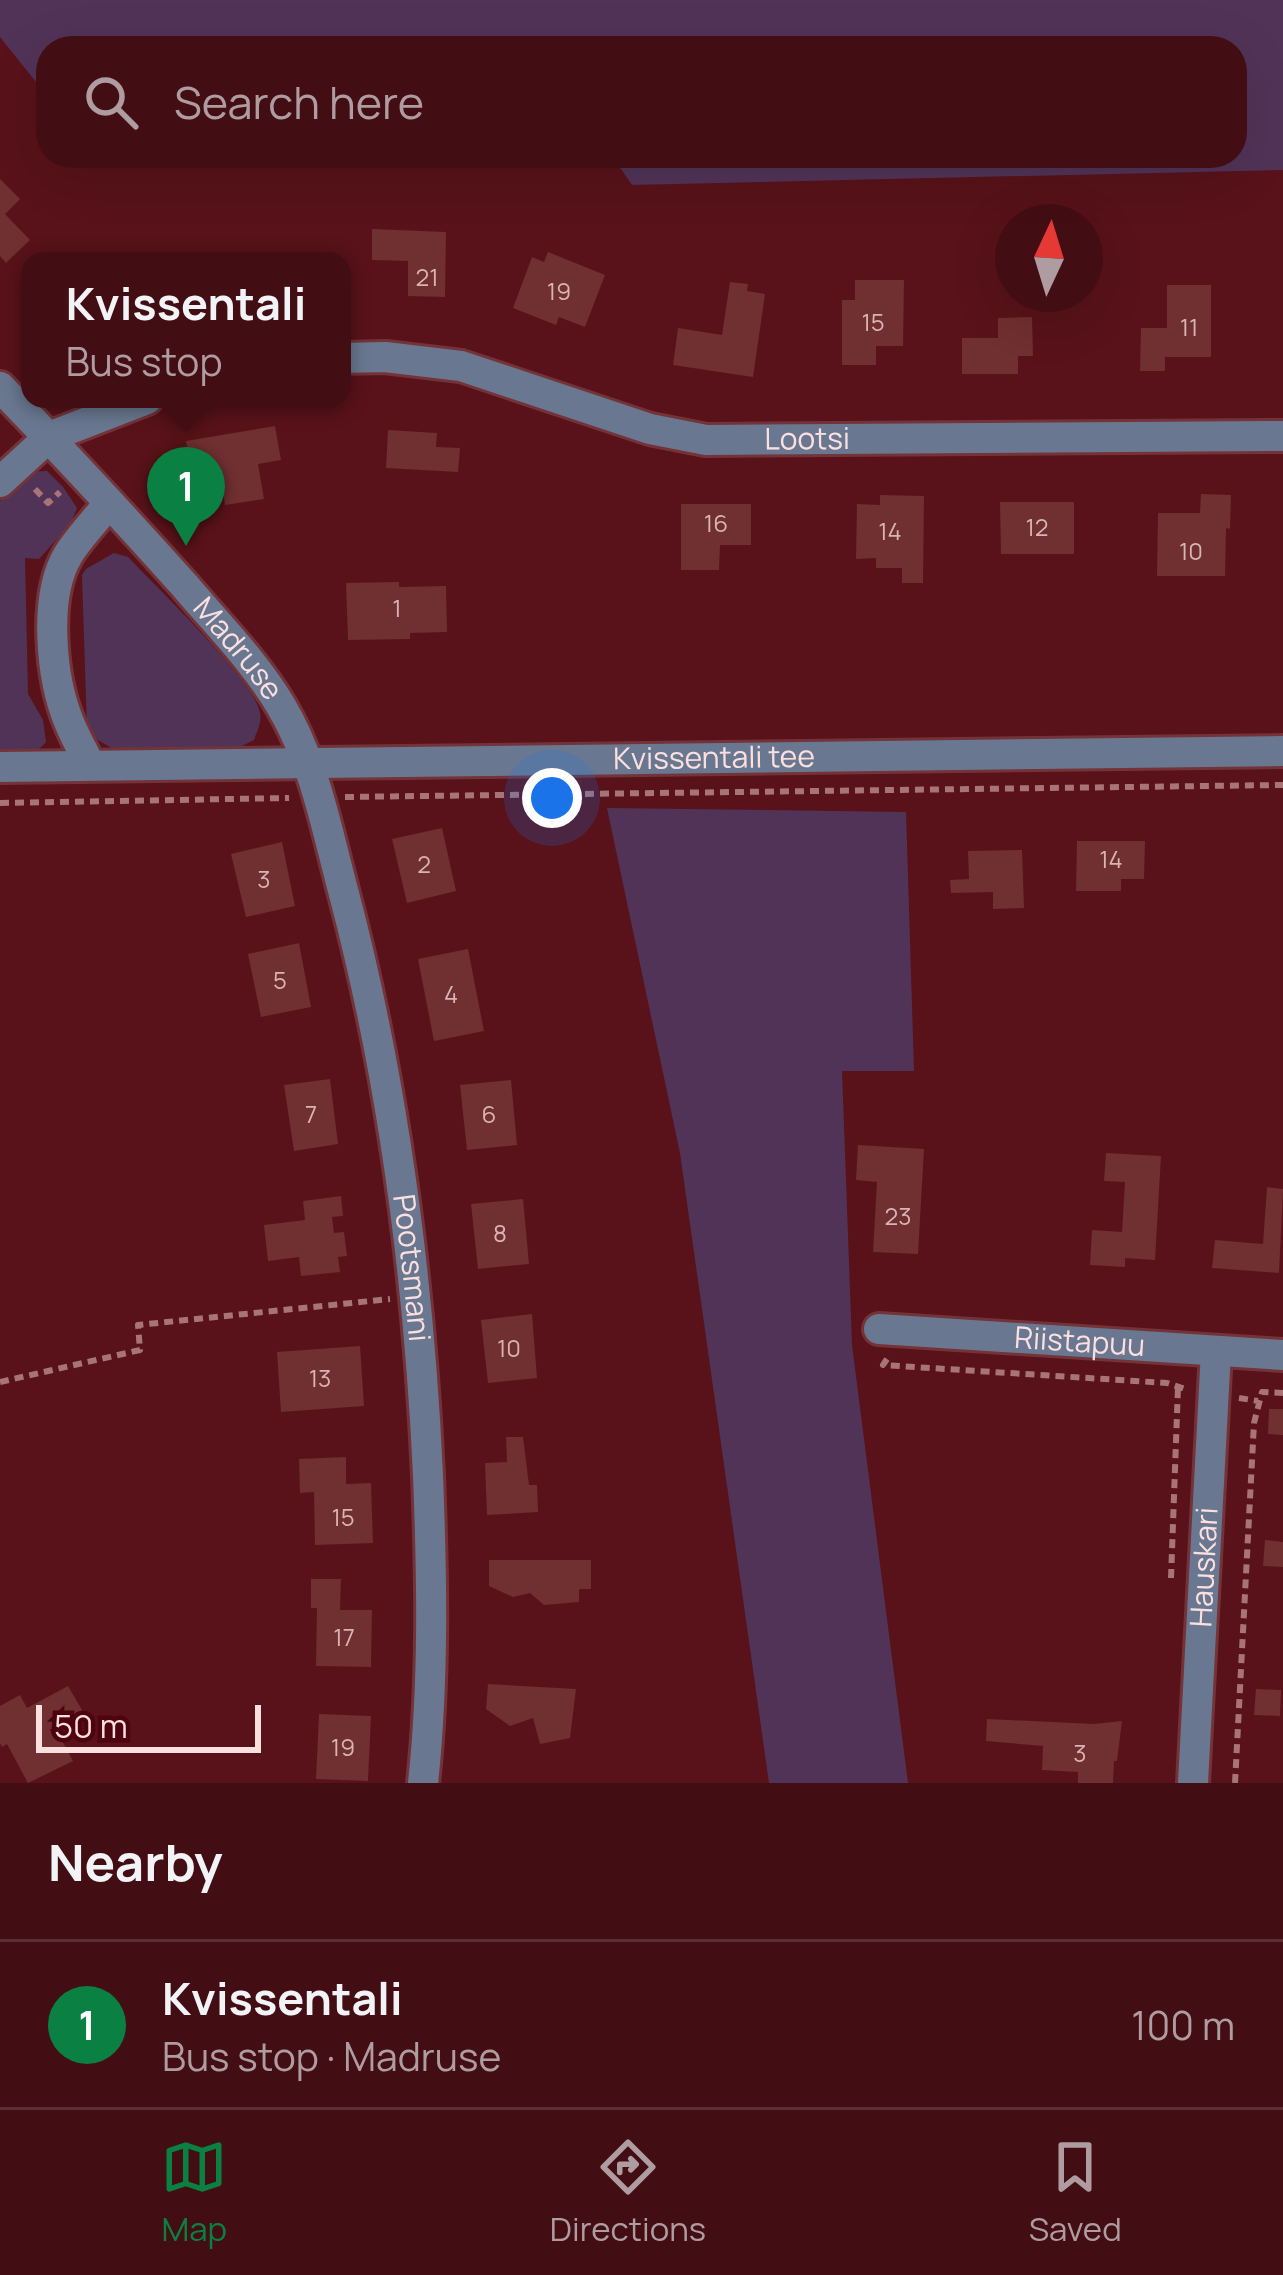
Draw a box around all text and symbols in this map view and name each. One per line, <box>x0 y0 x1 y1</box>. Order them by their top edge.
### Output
search box <box>36 36 1247 168</box>
icon: search <box>78 69 144 135</box>
text: Search here <box>174 71 424 133</box>
north arrow <box>995 204 1103 312</box>
popup <box>21 252 351 408</box>
house number: 21 <box>415 260 439 293</box>
text: Kvissentali <box>66 272 306 334</box>
house number: 19 <box>547 274 571 307</box>
house number: 15 <box>861 305 885 338</box>
house number: 11 <box>1180 310 1198 343</box>
text: Bus stop <box>66 334 223 388</box>
street label: Lootsi <box>764 417 850 459</box>
pin: 1 <box>147 447 225 546</box>
house number: 16 <box>704 506 728 539</box>
house number: 12 <box>1025 510 1049 543</box>
house number: 14 <box>878 514 902 547</box>
house number: 10 <box>1179 534 1203 567</box>
street label: Madruse <box>185 588 294 707</box>
house number: 1 <box>392 591 402 624</box>
street label: Kvissentali tee <box>613 735 815 778</box>
your location <box>522 768 582 828</box>
house number: 14 <box>1099 842 1123 875</box>
house number: 2 <box>417 847 431 880</box>
house number: 3 <box>257 862 271 895</box>
house number: 5 <box>273 963 287 996</box>
house number: 4 <box>444 977 458 1010</box>
house number: 7 <box>305 1097 317 1130</box>
house number: 6 <box>482 1097 496 1130</box>
street label: Pootsmani <box>384 1191 441 1343</box>
house number: 23 <box>885 1199 911 1232</box>
house number: 8 <box>493 1216 507 1249</box>
street label: Riistapuu <box>1013 1316 1146 1365</box>
house number: 10 <box>497 1331 521 1364</box>
house number: 13 <box>309 1361 331 1394</box>
house number: 15 <box>331 1500 355 1533</box>
street label: Hauskari <box>1179 1506 1227 1628</box>
house number: 17 <box>333 1620 355 1653</box>
scale bar <box>36 1699 261 1752</box>
text: 50 m <box>54 1703 128 1748</box>
house number: 19 <box>331 1730 355 1763</box>
house number: 3 <box>1073 1736 1087 1769</box>
text: Nearby <box>48 1827 223 1896</box>
text: Kvissentali <box>162 1967 403 2029</box>
text: 1 <box>78 1998 96 2052</box>
text: 100 m <box>1131 1998 1235 2052</box>
text: Bus stop · Madruse <box>162 2029 501 2083</box>
tab: Map <box>161 2134 227 2251</box>
tab: Directions <box>550 2134 706 2251</box>
tab: Saved <box>1029 2134 1122 2251</box>

